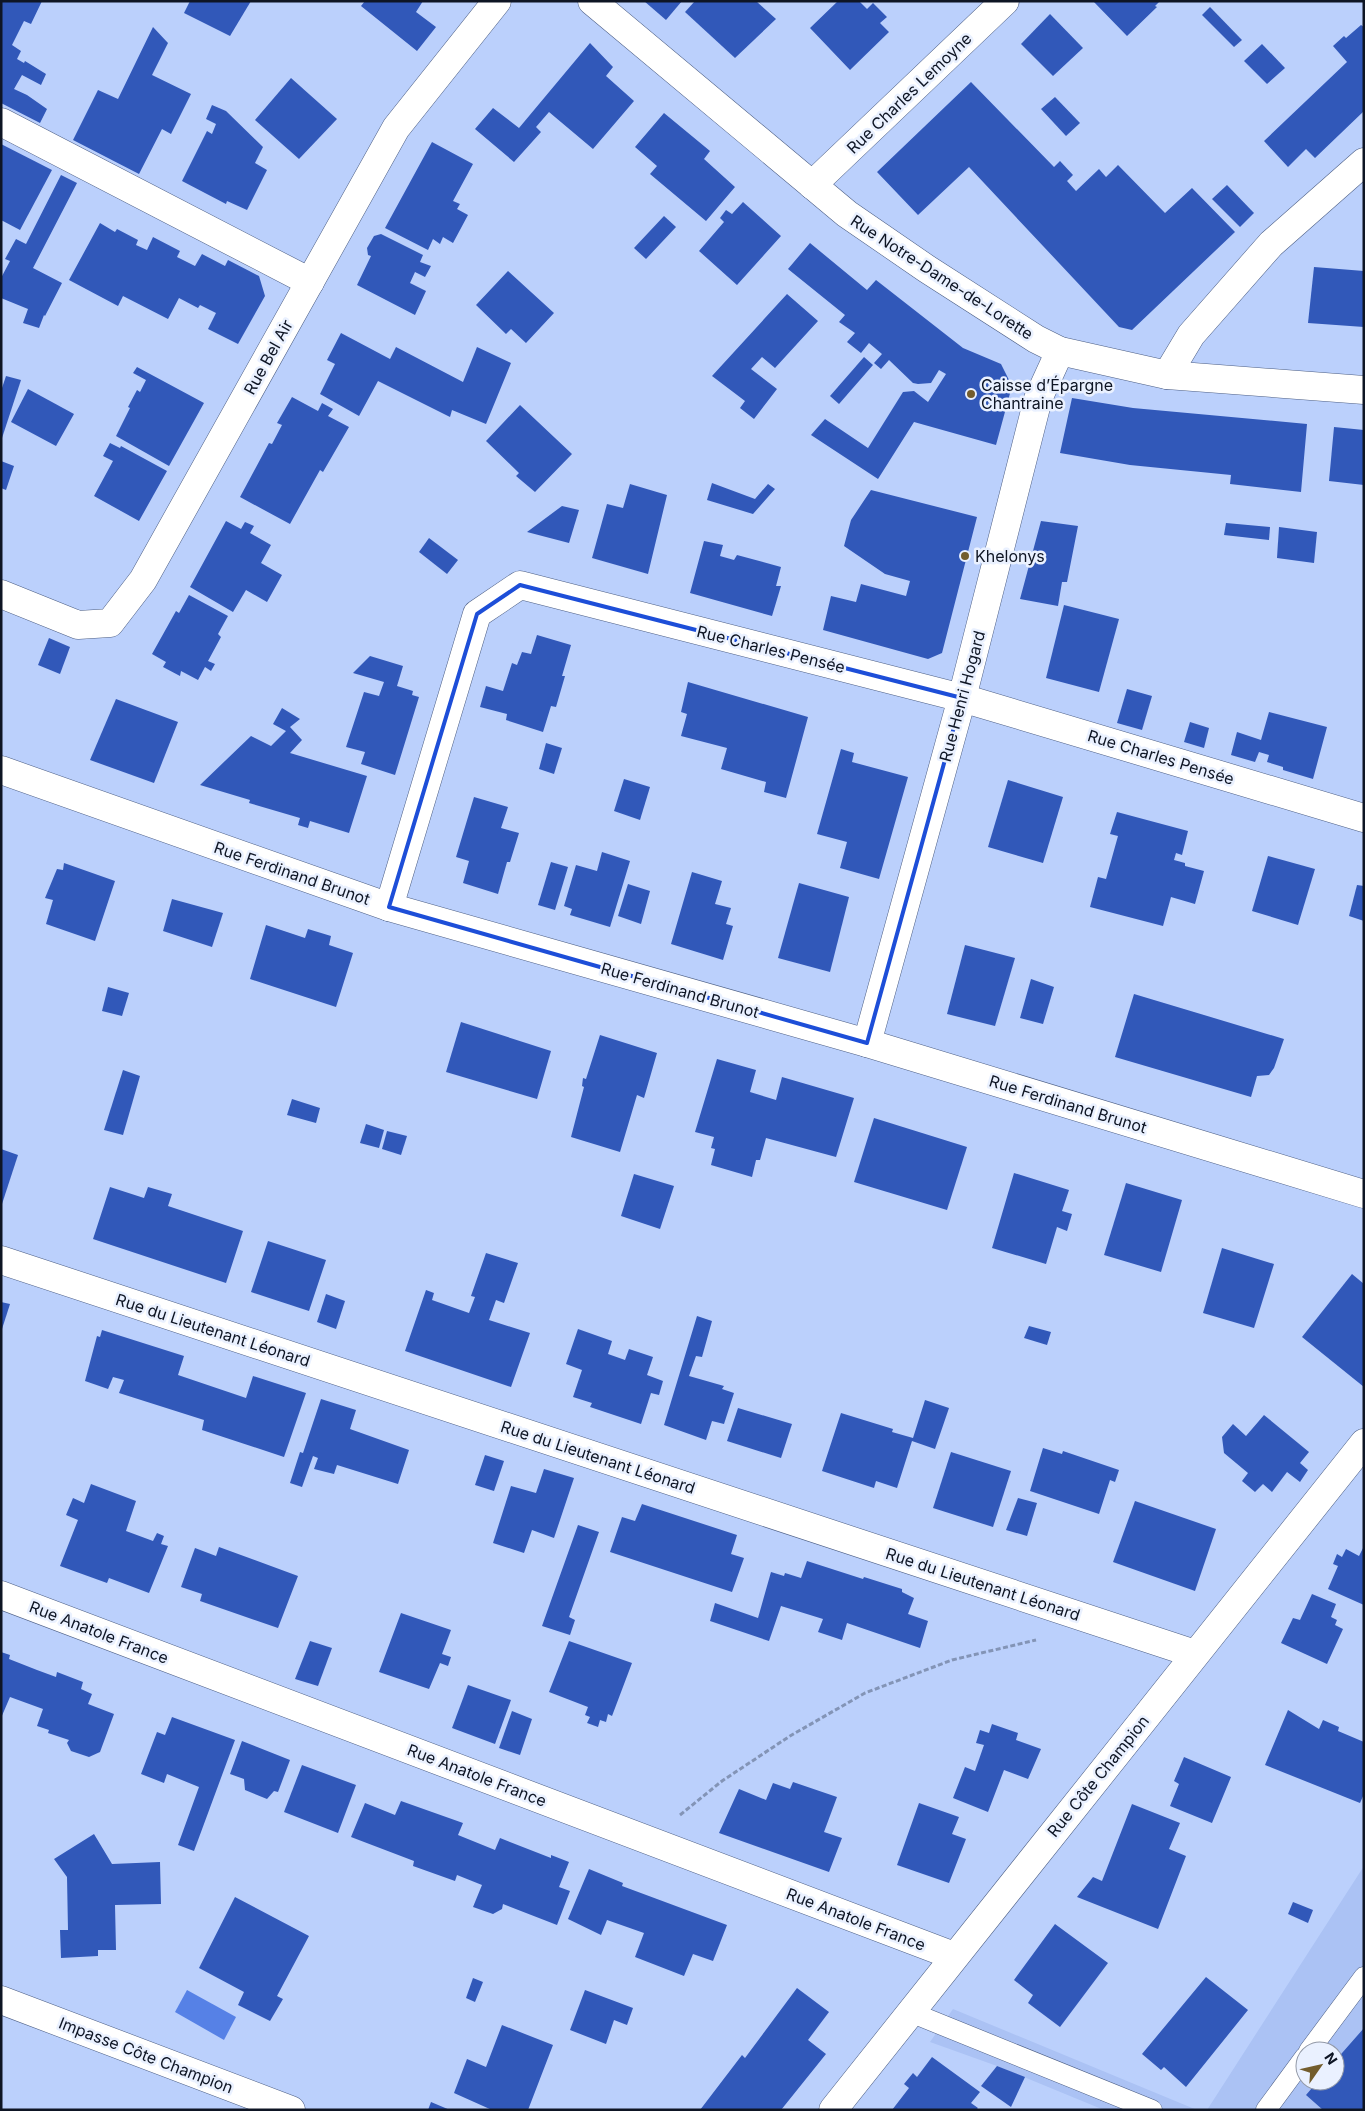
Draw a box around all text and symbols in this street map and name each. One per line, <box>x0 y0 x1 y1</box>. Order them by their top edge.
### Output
street label: Rue Charles Lemoyne <box>842 28 976 158</box>
street label: Rue Notre-Dame-de-Lorette <box>847 210 1037 344</box>
street label: Rue Bel Air <box>239 316 297 398</box>
place label: Caisse d’Épargne Chantraine <box>981 375 1113 413</box>
marker: Caisse d’Épargne Chantraine <box>965 388 977 400</box>
place label: Khelonys <box>975 546 1045 566</box>
marker: Khelonys <box>959 550 971 562</box>
street label: Rue Charles Pensée <box>695 621 847 677</box>
street label: Rue Henri Hogard <box>935 628 989 764</box>
street label: Rue Charles Pensée <box>1085 725 1237 789</box>
street label: Rue Ferdinand Brunot <box>211 837 373 909</box>
street label: Rue Ferdinand Brunot <box>599 958 761 1022</box>
street label: Rue Ferdinand Brunot <box>987 1071 1149 1137</box>
street label: Rue du Lieutenant Léonard <box>113 1289 313 1371</box>
street label: Rue du Lieutenant Léonard <box>498 1416 698 1498</box>
street label: Rue du Lieutenant Léonard <box>883 1543 1083 1625</box>
street label: Rue Anatole France <box>27 1596 171 1668</box>
street label: Rue Côte Champion <box>1043 1711 1153 1841</box>
street label: Rue Anatole France <box>405 1739 549 1811</box>
street label: Rue Anatole France <box>784 1883 928 1955</box>
street label: Impasse Côte Champion <box>56 2013 236 2097</box>
north arrow <box>1295 2041 1345 2091</box>
text: N <box>1321 2049 1341 2068</box>

